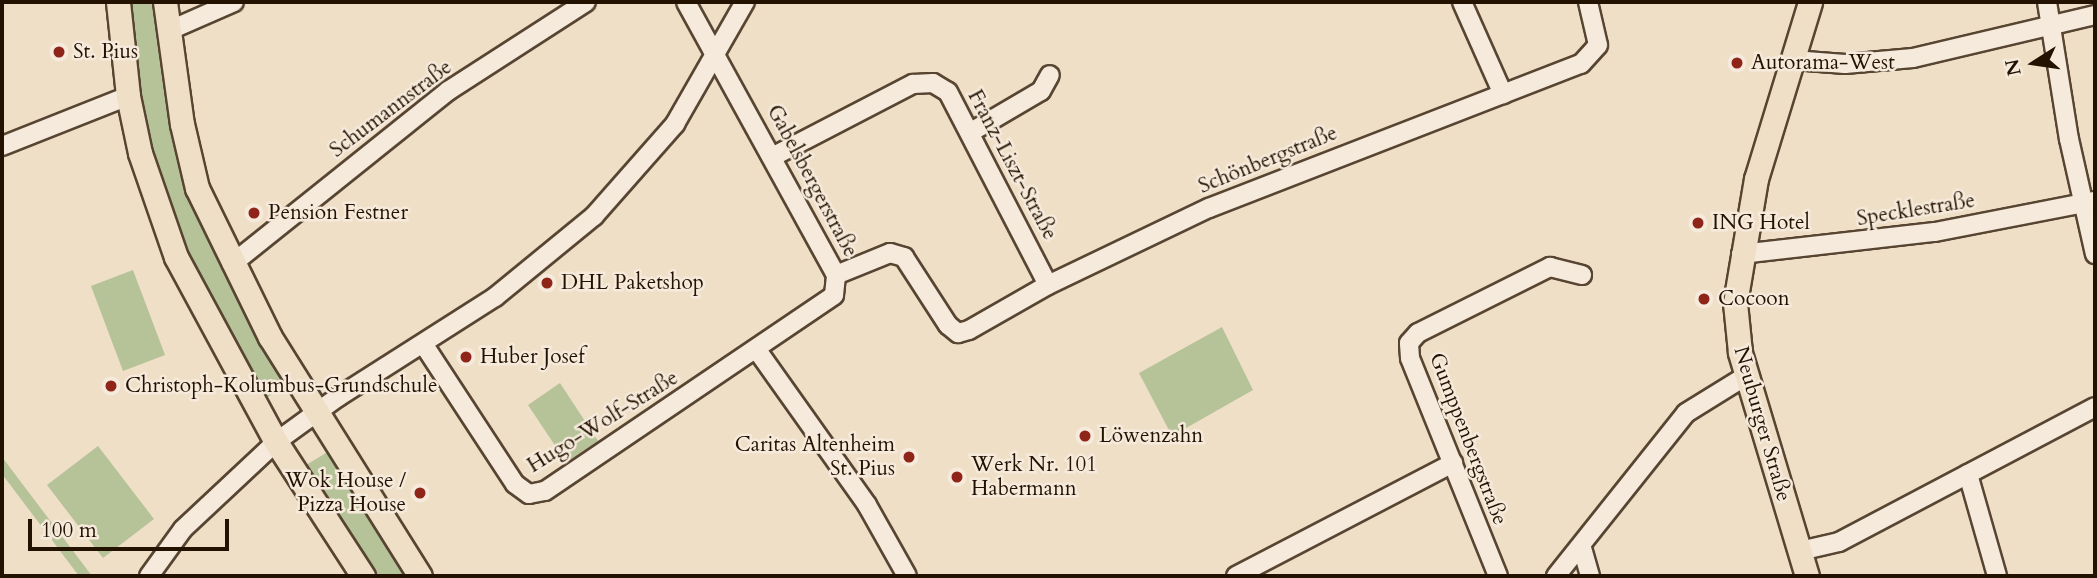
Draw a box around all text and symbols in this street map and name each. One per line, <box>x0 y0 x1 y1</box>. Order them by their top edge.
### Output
north arrow <box>1999 28 2069 98</box>
place label: St. Pius <box>73 39 138 65</box>
marker: St. Pius <box>51 44 67 60</box>
place label: Autorama-West <box>1751 50 1895 76</box>
street label: Schumannstraße <box>325 55 457 163</box>
marker: Autorama-West <box>1729 55 1745 71</box>
text: N <box>1999 57 2028 78</box>
street label: Franz-Liszt-Straße <box>962 86 1062 244</box>
street label: Gabelsbergerstraße <box>761 101 863 261</box>
street label: Schönbergstraße <box>1195 121 1341 199</box>
street label: Specklestraße <box>1855 188 1977 232</box>
place label: Pension Festner <box>268 200 408 226</box>
marker: Pension Festner <box>246 205 262 221</box>
place label: ING Hotel <box>1712 210 1810 236</box>
marker: ING Hotel <box>1690 215 1706 231</box>
place label: DHL Paketshop <box>561 270 704 296</box>
marker: DHL Paketshop <box>539 275 555 291</box>
place label: Cocoon <box>1718 286 1790 312</box>
marker: Cocoon <box>1696 291 1712 307</box>
place label: Huber Josef <box>480 344 585 370</box>
street label: Neuburger Straße <box>1728 344 1796 504</box>
marker: Huber Josef <box>458 349 474 365</box>
street label: Gumppenbergstraße <box>1424 349 1512 529</box>
street label: Hugo-Wolf-Straße <box>523 365 683 479</box>
place label: Christoph-Kolumbus-Grundschule <box>125 373 437 399</box>
marker: Christoph-Kolumbus-Grundschule <box>103 378 119 394</box>
place label: Löwenzahn <box>1099 423 1203 449</box>
marker: Löwenzahn <box>1077 428 1093 444</box>
place label: Caritas Altenheim St. Pius <box>735 432 895 482</box>
marker: Caritas Altenheim St. Pius <box>901 449 917 465</box>
place label: Werk Nr. 101 Habermann <box>971 452 1097 502</box>
place label: Wok House / Pizza House <box>285 468 406 518</box>
marker: Werk Nr. 101 Habermann <box>949 469 965 485</box>
marker: Wok House / Pizza House <box>412 485 428 501</box>
scale bar <box>32 504 233 548</box>
text: 100 m <box>41 516 97 545</box>

